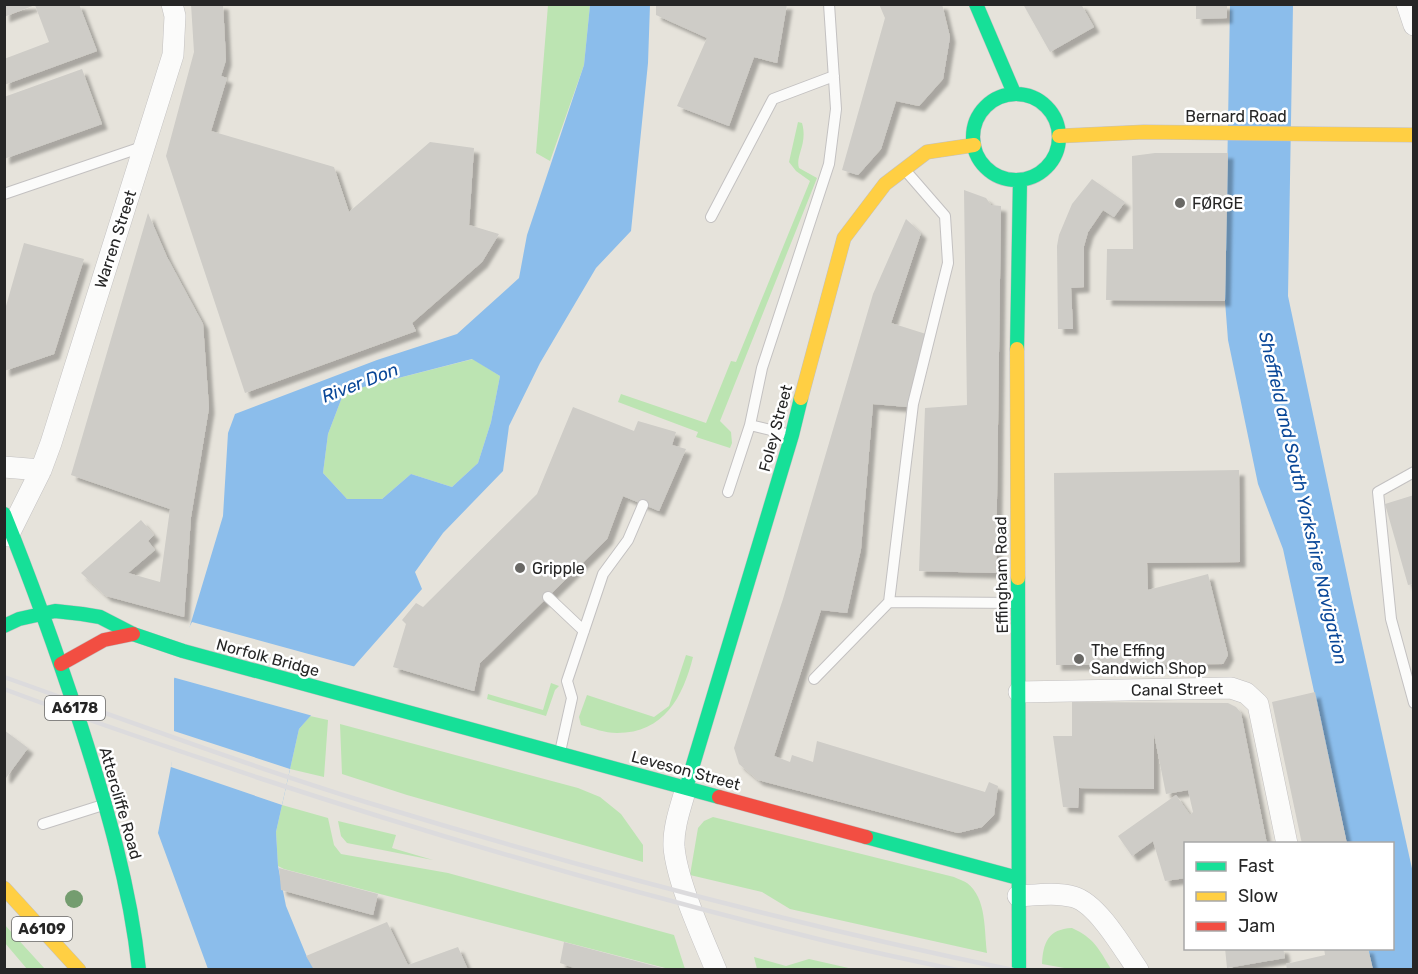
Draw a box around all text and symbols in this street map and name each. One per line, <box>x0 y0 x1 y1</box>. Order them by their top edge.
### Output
street label: Bernard Road <box>1185 107 1287 126</box>
street label: Warren Street <box>91 188 140 291</box>
place label: FØRGE <box>1192 194 1243 213</box>
marker: FØRGE <box>1173 196 1187 210</box>
water label: Sheffield and South Yorkshire Navigation <box>1254 329 1352 667</box>
water label: River Don <box>319 358 401 408</box>
street label: Foley Street <box>755 382 796 474</box>
street label: Effingham Road <box>991 516 1012 634</box>
place label: Gripple <box>532 559 585 578</box>
marker: Gripple <box>513 561 527 575</box>
street label: Norfolk Bridge <box>214 635 322 680</box>
place label: The Effing Sandwich Shop <box>1091 641 1207 678</box>
marker: The Effing Sandwich Shop <box>1072 652 1086 666</box>
street label: Canal Street <box>1131 679 1223 700</box>
road number: A6178 <box>45 696 105 720</box>
street label: Attercliffe Road <box>95 745 146 862</box>
street label: Leveson Street <box>629 747 743 794</box>
legend <box>1184 842 1394 950</box>
text: Fast <box>1238 855 1274 877</box>
text: Slow <box>1238 885 1278 907</box>
text: Jam <box>1238 915 1275 937</box>
road number: A6109 <box>12 917 72 941</box>

